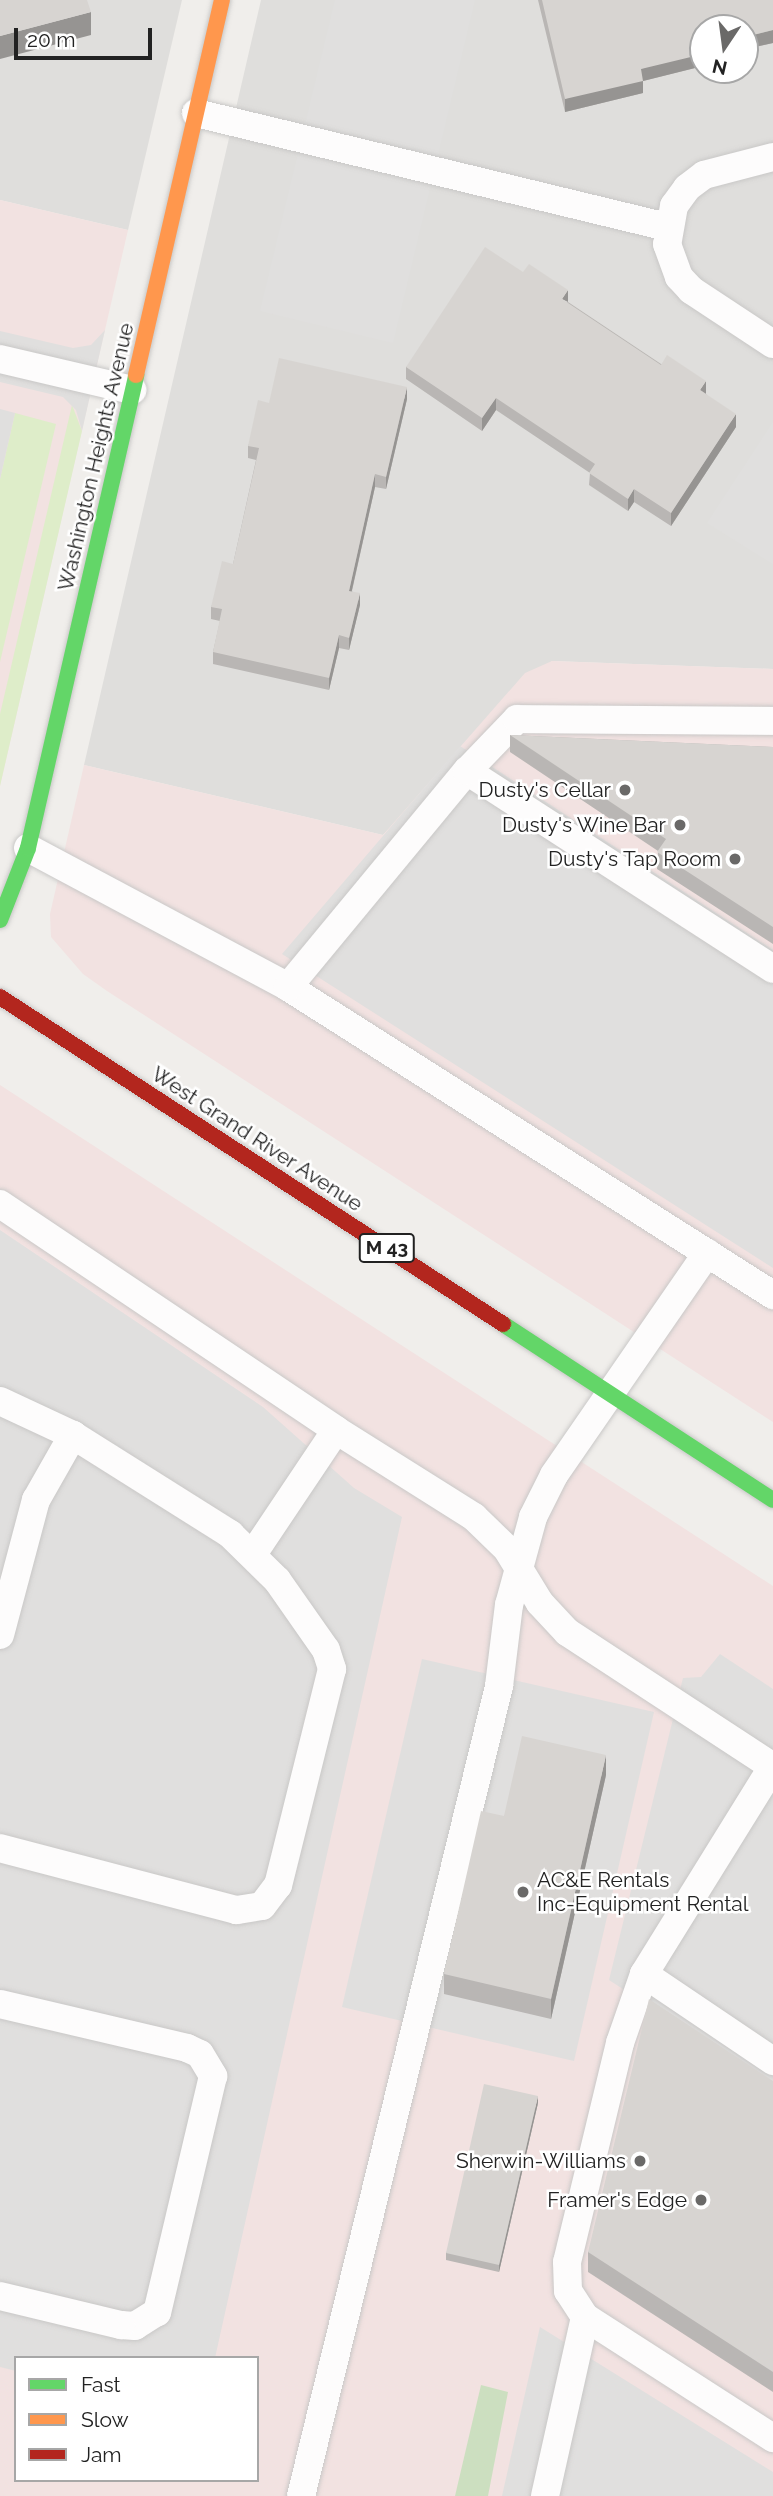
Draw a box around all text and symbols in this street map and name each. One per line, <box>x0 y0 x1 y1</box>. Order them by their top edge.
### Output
scale bar <box>18 14 156 58</box>
north arrow <box>689 14 759 84</box>
text: 20 m <box>27 27 75 52</box>
text: N <box>710 55 729 80</box>
street label: Washington Heights Avenue <box>53 320 139 594</box>
place label: Dusty's Cellar <box>479 777 611 803</box>
marker: Dusty's Cellar <box>617 782 633 798</box>
place label: Dusty's Wine Bar <box>501 812 666 838</box>
marker: Dusty's Wine Bar <box>672 817 688 833</box>
place label: Dusty's Tap Room <box>547 846 721 872</box>
marker: Dusty's Tap Room <box>727 851 743 867</box>
street label: West Grand River Avenue <box>146 1061 368 1217</box>
road number: M 43 <box>357 1232 417 1264</box>
place label: AC&E Rentals Inc-Equipment Rental <box>537 1867 748 1917</box>
marker: AC&E Rentals Inc-Equipment Rental <box>515 1884 531 1900</box>
place label: Sherwin-Williams <box>456 2148 626 2174</box>
marker: Sherwin-Williams <box>632 2153 648 2169</box>
place label: Framer's Edge <box>547 2187 687 2213</box>
marker: Framer's Edge <box>693 2192 709 2208</box>
legend <box>14 2356 259 2482</box>
text: Fast <box>81 2372 121 2397</box>
text: Slow <box>81 2407 129 2432</box>
text: Jam <box>81 2442 122 2467</box>

